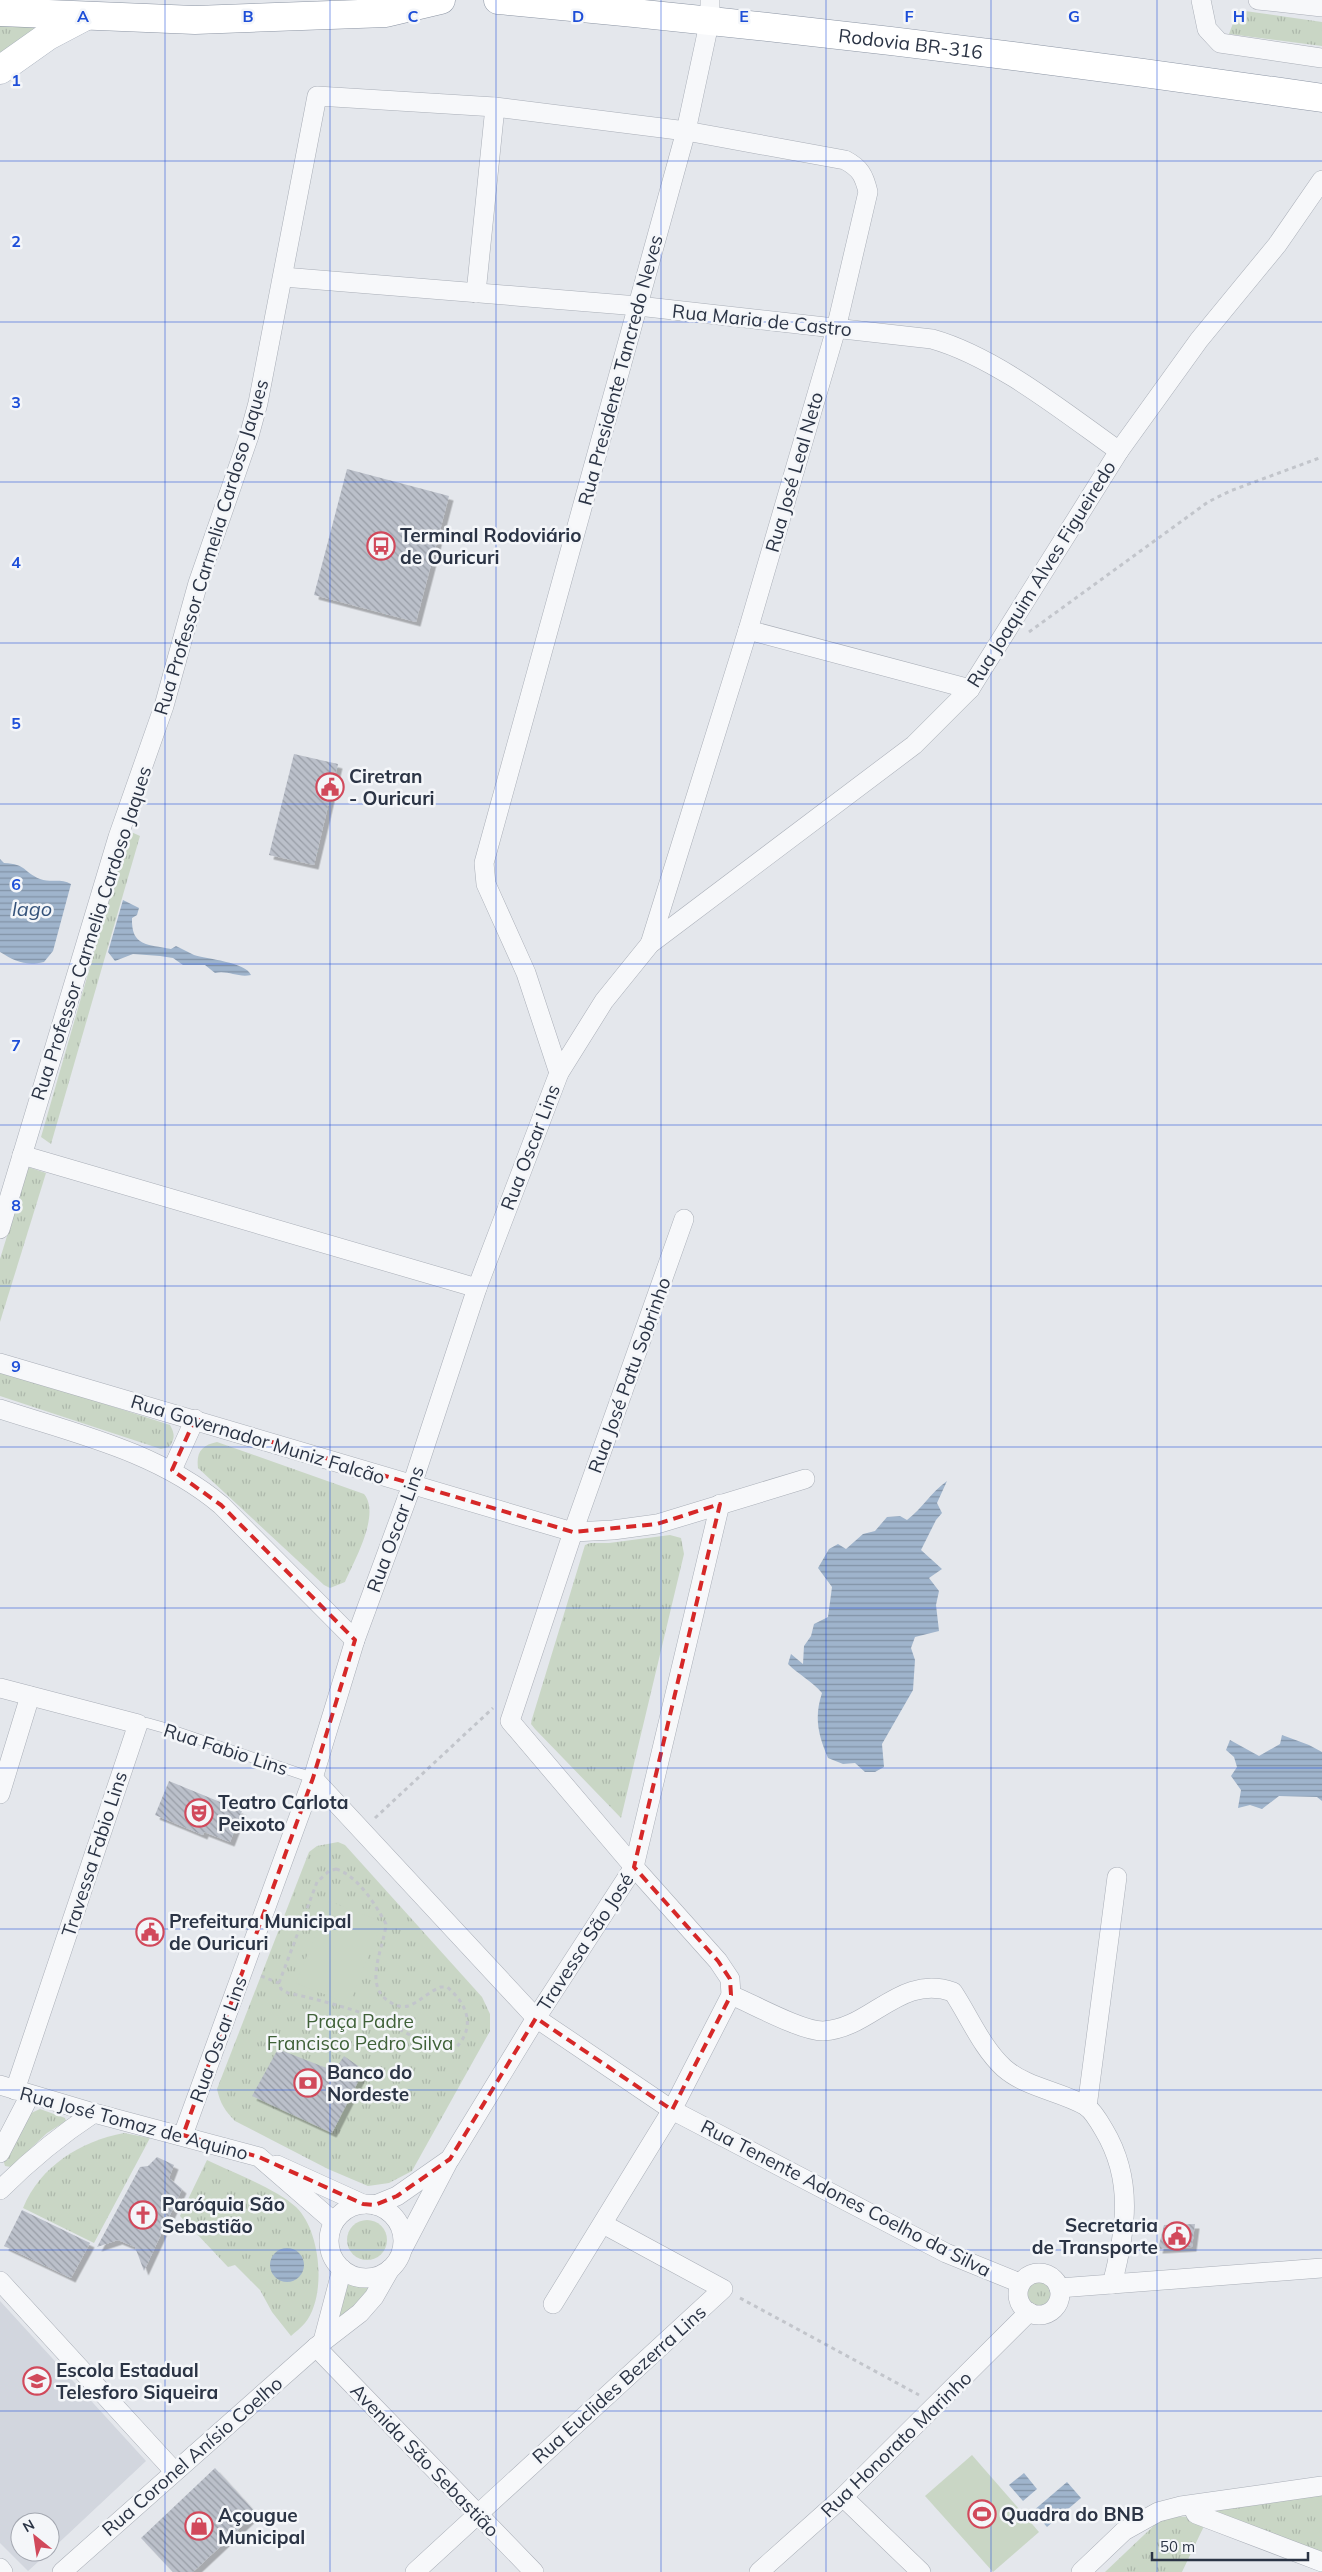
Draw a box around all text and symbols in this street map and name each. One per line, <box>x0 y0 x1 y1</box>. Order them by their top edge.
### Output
text: A <box>77 6 89 26</box>
text: B <box>242 6 254 26</box>
text: C <box>408 6 419 26</box>
text: D <box>572 6 584 26</box>
text: E <box>739 6 749 26</box>
text: F <box>904 6 914 26</box>
text: G <box>1068 6 1080 26</box>
text: H <box>1233 6 1245 26</box>
street label: Rodovia BR-316 <box>837 23 984 64</box>
text: 1 <box>11 70 21 90</box>
text: 2 <box>11 231 21 251</box>
street label: Rua Presidente Tancredo Neves <box>572 232 668 508</box>
street label: Rua Maria de Castro <box>671 299 853 341</box>
street label: Rua Professor Carmelia Cardoso Jaques <box>148 376 274 718</box>
street label: Rua José Leal Neto <box>760 389 828 555</box>
text: 3 <box>11 392 21 412</box>
street label: Rua Joaquim Alves Figueiredo <box>961 456 1121 692</box>
place label: Terminal Rodoviário de Ouricuri <box>400 523 582 569</box>
bus stop icon: Terminal Rodoviário de Ouricuri <box>366 531 396 561</box>
text: 4 <box>11 552 21 572</box>
text: 5 <box>11 713 21 733</box>
street label: Rua Professor Carmelia Cardoso Jaques <box>26 763 156 1103</box>
place label: Ciretran - Ouricuri <box>349 764 435 810</box>
public building icon: Ciretran - Ouricuri <box>315 772 345 802</box>
text: 6 <box>11 874 21 894</box>
water label: lago <box>12 896 52 921</box>
text: 7 <box>11 1035 21 1055</box>
street label: Rua Oscar Lins <box>495 1081 565 1213</box>
text: 8 <box>11 1195 21 1215</box>
street label: Rua José Patu Sobrinho <box>582 1274 676 1476</box>
text: 9 <box>11 1356 21 1376</box>
street label: Rua Governador Muniz Falcão <box>128 1389 388 1489</box>
street label: Rua Oscar Lins <box>361 1463 429 1595</box>
street label: Rua Fabio Lins <box>161 1718 291 1780</box>
street label: Travessa Fabio Lins <box>56 1768 132 1940</box>
place label: Teatro Carlota Peixoto <box>218 1790 348 1836</box>
theatre icon: Teatro Carlota Peixoto <box>184 1798 214 1828</box>
street label: Travessa São José <box>531 1869 639 2015</box>
place label: Prefeitura Municipal de Ouricuri <box>169 1909 351 1955</box>
public building icon: Prefeitura Municipal de Ouricuri <box>135 1917 165 1947</box>
street label: Rua Oscar Lins <box>184 1973 252 2105</box>
park label: Praça Padre Francisco Pedro Silva <box>267 2009 453 2055</box>
place label: Banco do Nordeste <box>327 2060 412 2106</box>
bank icon: Banco do Nordeste <box>293 2068 323 2098</box>
street label: Rua José Tomaz de Aquino <box>17 2081 251 2165</box>
street label: Rua Tenente Adones Coelho da Silva <box>697 2114 995 2282</box>
place label: Paróquia São Sebastião <box>162 2192 285 2238</box>
church icon: Paróquia São Sebastião <box>128 2200 158 2230</box>
place label: Secretaria de Transporte <box>1032 2213 1158 2259</box>
public building icon: Secretaria de Transporte <box>1162 2221 1192 2251</box>
street label: Rua Euclides Bezerra Lins <box>527 2300 711 2468</box>
place label: Escola Estadual Telesforo Siqueira <box>56 2358 218 2404</box>
school or university icon: Escola Estadual Telesforo Siqueira <box>22 2366 52 2396</box>
street label: Rua Honorato Marinho <box>815 2366 977 2522</box>
street label: Rua Coronel Anísio Coelho <box>97 2371 287 2541</box>
street label: Avenida São Sebastião <box>346 2378 504 2542</box>
sports icon: Quadra do BNB <box>967 2499 997 2529</box>
place label: Quadra do BNB <box>1001 2502 1144 2526</box>
place label: Açougue Municipal <box>218 2503 305 2549</box>
shop icon: Açougue Municipal <box>184 2511 214 2541</box>
north arrow <box>10 2512 60 2562</box>
text: N <box>19 2515 38 2536</box>
scale bar <box>1152 2530 1308 2562</box>
text: 50 m <box>1160 2537 1195 2556</box>

